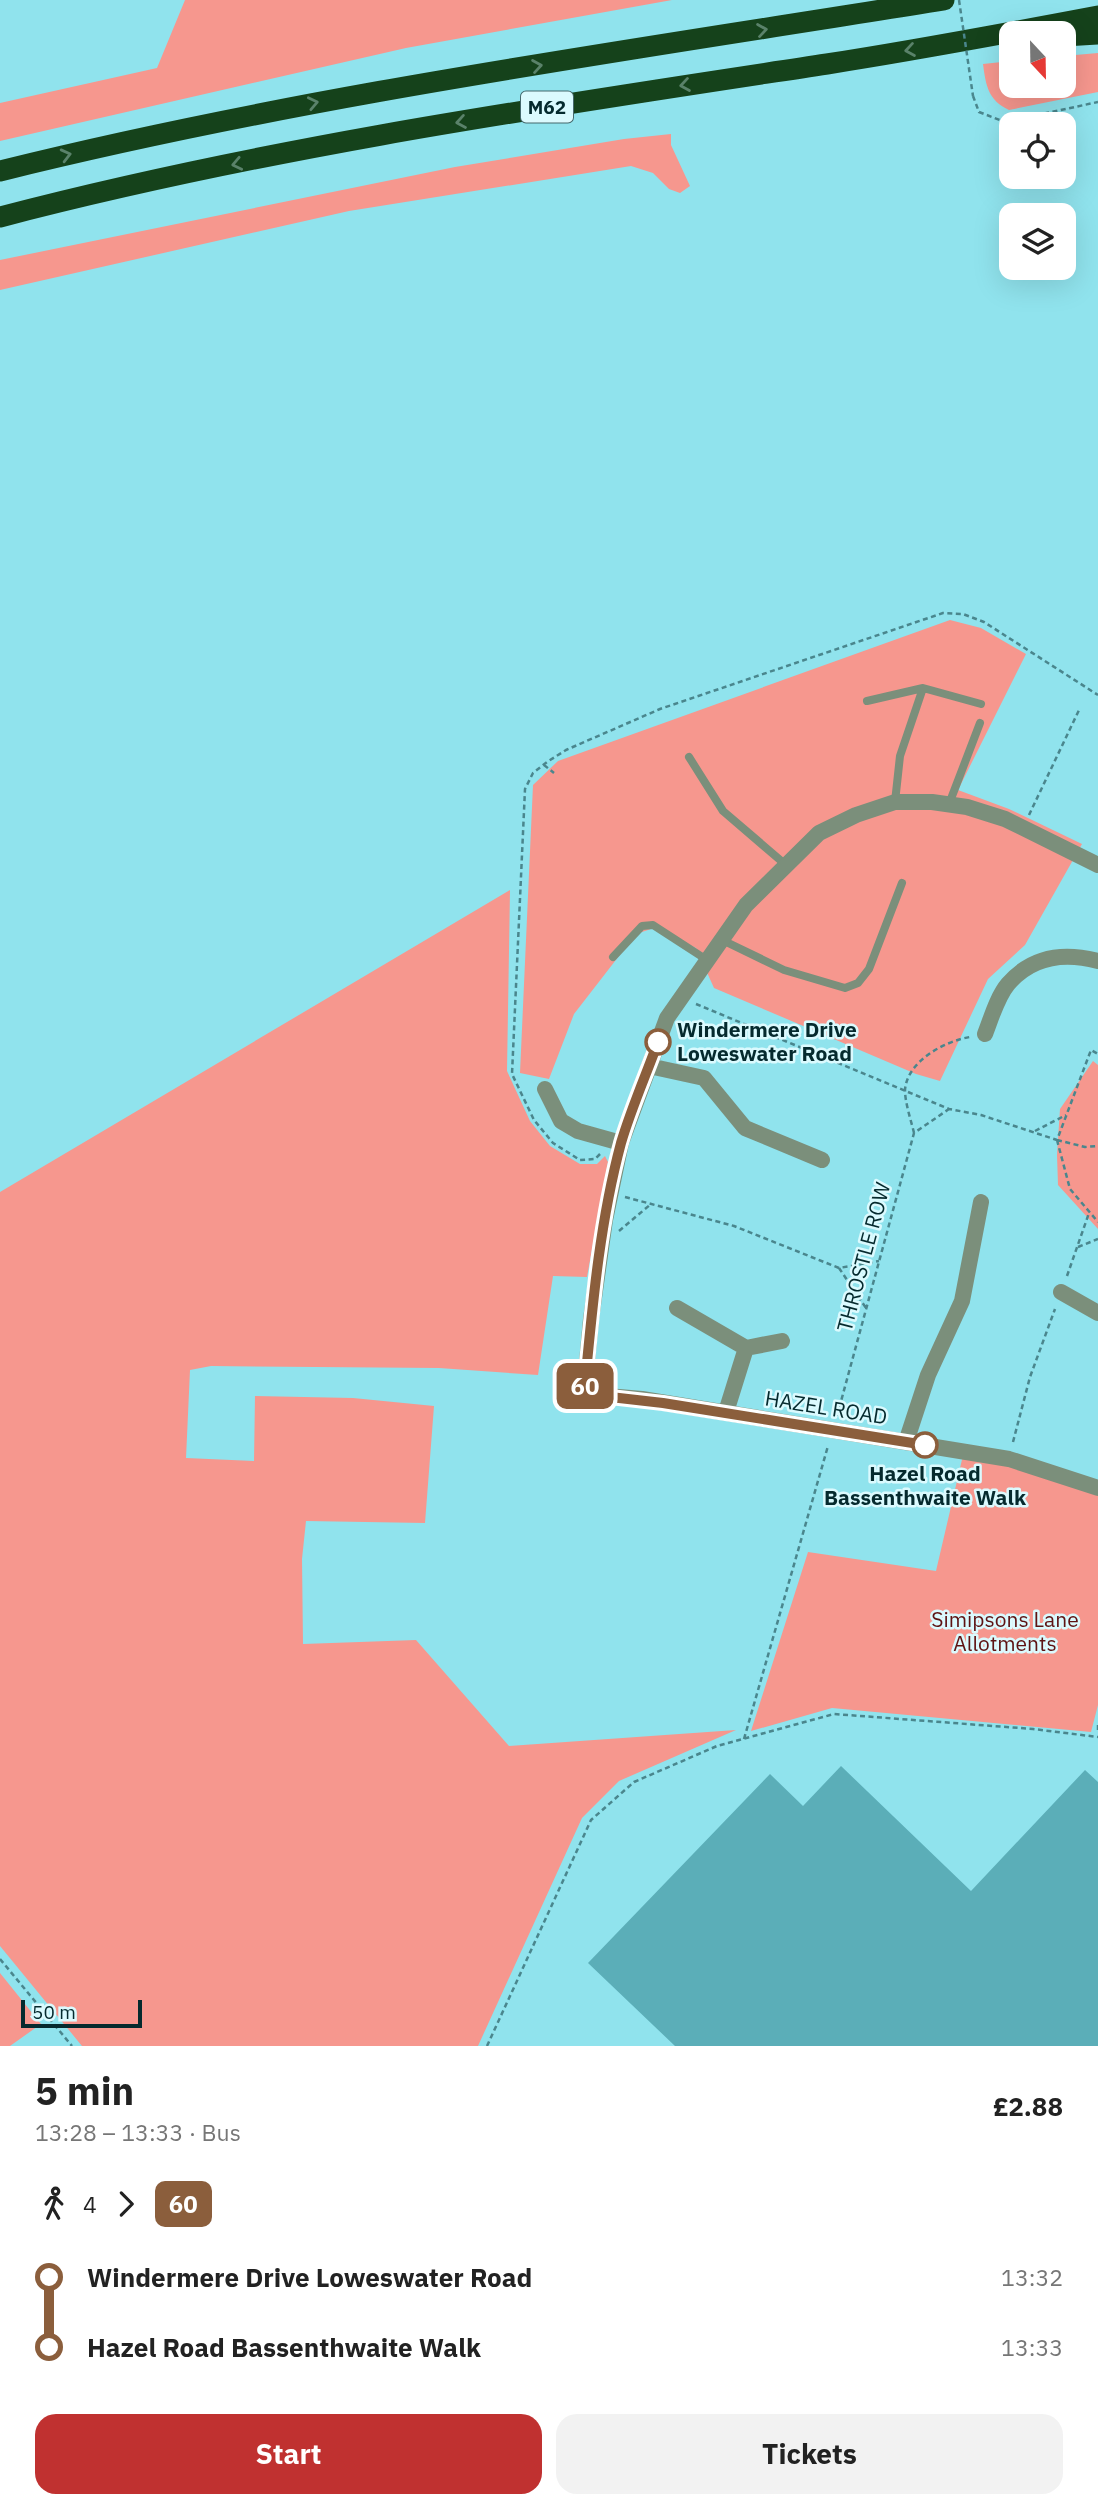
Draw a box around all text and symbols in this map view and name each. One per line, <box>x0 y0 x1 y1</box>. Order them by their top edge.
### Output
north arrow <box>999 21 1076 98</box>
map controls <box>999 21 1076 280</box>
one-way arrow <box>756 22 768 37</box>
one-way arrow <box>904 42 916 57</box>
one-way arrow <box>531 59 543 74</box>
one-way arrow <box>680 77 691 92</box>
road number: M62 <box>521 92 573 122</box>
one-way arrow <box>307 97 319 112</box>
button: locate <box>999 112 1076 189</box>
one-way arrow <box>455 114 467 129</box>
one-way arrow <box>60 149 72 163</box>
one-way arrow <box>231 155 243 170</box>
button: layers <box>999 203 1076 280</box>
place label: Windermere Drive Loweswater Road <box>677 1015 857 1067</box>
marker: Windermere Drive Loweswater Road <box>645 1029 671 1055</box>
street label: THROSTLE ROW <box>830 1179 896 1334</box>
line badge: 60 <box>554 1363 616 1409</box>
text: 60 <box>571 1370 599 1402</box>
street label: HAZEL ROAD <box>763 1384 889 1431</box>
marker: Hazel Road Bassenthwaite Walk <box>912 1432 938 1458</box>
place label: Hazel Road Bassenthwaite Walk <box>824 1459 1027 1511</box>
park label: Simipsons Lane Allotments <box>931 1605 1079 1657</box>
scale bar <box>21 1997 142 2029</box>
text: 50 m <box>32 2000 76 2024</box>
text: 5 min <box>35 2066 134 2115</box>
text: £2.88 <box>993 2089 1063 2123</box>
text: 13:28 – 13:33 · Bus <box>35 2117 241 2147</box>
icon: walk <box>35 2185 73 2223</box>
icon: forward <box>107 2185 145 2223</box>
text: 60 <box>169 2188 198 2220</box>
text: 4 <box>83 2189 97 2219</box>
text: Windermere Drive Loweswater Road <box>87 2260 532 2294</box>
text: 13:32 <box>1001 2262 1063 2292</box>
text: Hazel Road Bassenthwaite Walk <box>87 2330 481 2364</box>
text: 13:33 <box>1001 2332 1063 2362</box>
button: Start <box>35 2414 542 2494</box>
button: Tickets <box>556 2414 1063 2494</box>

